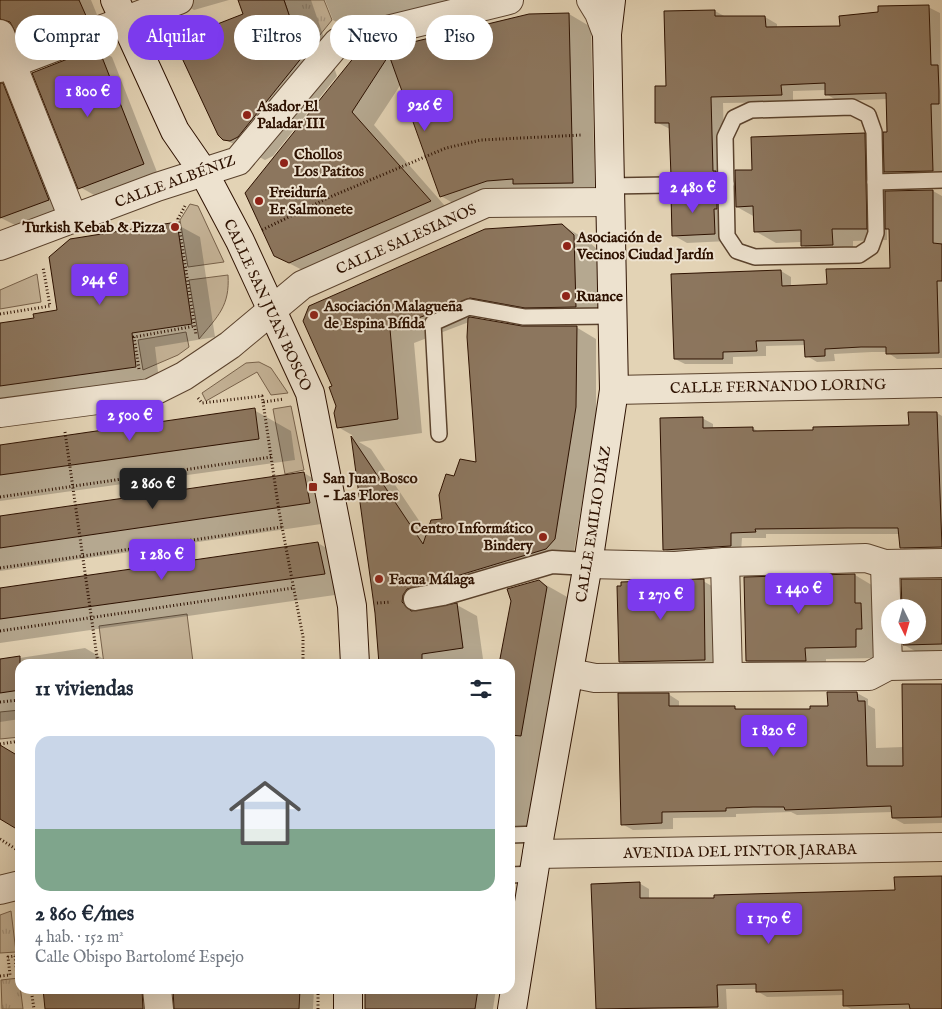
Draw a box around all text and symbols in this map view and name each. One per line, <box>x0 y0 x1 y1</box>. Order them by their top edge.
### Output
chip: Comprar <box>15 15 118 60</box>
chip: Alquilar <box>128 15 224 60</box>
chip: Filtros <box>234 15 320 60</box>
chip: Nuevo <box>330 15 416 60</box>
chip: Piso <box>426 15 493 60</box>
pin: 1 800 € <box>42 76 134 118</box>
text: 1 800 € <box>66 82 110 102</box>
pin: 926 € <box>390 90 460 132</box>
text: 926 € <box>408 96 442 116</box>
place label: Asador El Paladar III <box>256 97 326 133</box>
marker: Asador El Paladar III <box>241 109 253 121</box>
place label: Chollos Los Patitos <box>294 145 365 181</box>
street label: CALLE ALBÉNIZ <box>112 151 238 212</box>
marker: Chollos Los Patitos <box>278 157 290 169</box>
pin: 2 480 € <box>647 172 739 214</box>
text: 2 480 € <box>670 178 716 198</box>
place label: Freiduría Er Salmonete <box>269 183 353 219</box>
marker: Freiduría Er Salmonete <box>253 195 265 207</box>
street label: CALLE SALESIANOS <box>333 200 479 279</box>
street label: CALLE SAN JUAN BOSCO <box>219 216 316 394</box>
place label: Turkish Kebab & Pizza <box>21 218 166 237</box>
marker: Turkish Kebab & Pizza <box>169 221 181 233</box>
place label: Asociación de Vecinos Ciudad Jardín <box>576 228 714 264</box>
marker: Asociación de Vecinos Ciudad Jardín <box>561 240 573 252</box>
pin: 944 € <box>65 264 135 306</box>
text: 944 € <box>82 270 118 290</box>
place label: Ruance <box>576 287 623 306</box>
marker: Ruance <box>560 290 572 302</box>
place label: Asociación Malagueña de Espina Bífida <box>323 297 463 333</box>
marker: Asociación Malagueña de Espina Bífida <box>308 309 320 321</box>
street label: CALLE FERNANDO LORING <box>670 375 886 398</box>
pin: 2 500 € <box>84 400 176 442</box>
text: 2 500 € <box>107 406 153 426</box>
street label: CALLE EMILIO DÍAZ <box>572 444 615 604</box>
pin: 2 860 € <box>107 468 199 510</box>
place label: San Juan Bosco - Las Flores <box>323 469 418 505</box>
text: 2 860 € <box>131 474 175 494</box>
marker: San Juan Bosco - Las Flores <box>307 481 319 493</box>
place label: Centro Informático Bindery <box>410 519 534 555</box>
marker: Centro Informático Bindery <box>537 531 549 543</box>
pin: 1 280 € <box>116 538 208 581</box>
text: 1 280 € <box>140 545 184 565</box>
place label: Facua Málaga <box>389 570 475 589</box>
pin: 1 440 € <box>753 572 845 615</box>
marker: Facua Málaga <box>373 573 385 585</box>
pin: 1 270 € <box>615 578 707 621</box>
text: 1 440 € <box>776 579 822 599</box>
text: 1 270 € <box>639 585 684 605</box>
north arrow <box>881 599 926 644</box>
map controls <box>881 599 926 644</box>
icon: filters <box>467 675 495 703</box>
text: 11 viviendas <box>35 676 133 703</box>
pin: 1 820 € <box>728 714 820 757</box>
text: 1 820 € <box>752 721 796 741</box>
icon: home <box>220 768 310 858</box>
street label: AVENIDA DEL PINTOR JARABA <box>622 840 858 863</box>
text: 2 860 €/mes <box>35 901 134 928</box>
pin: 1 170 € <box>723 902 815 945</box>
text: 1 170 € <box>747 909 791 929</box>
text: 4 hab. · 152 m² <box>35 928 124 948</box>
text: Calle Obispo Bartolomé Espejo <box>35 948 244 968</box>

